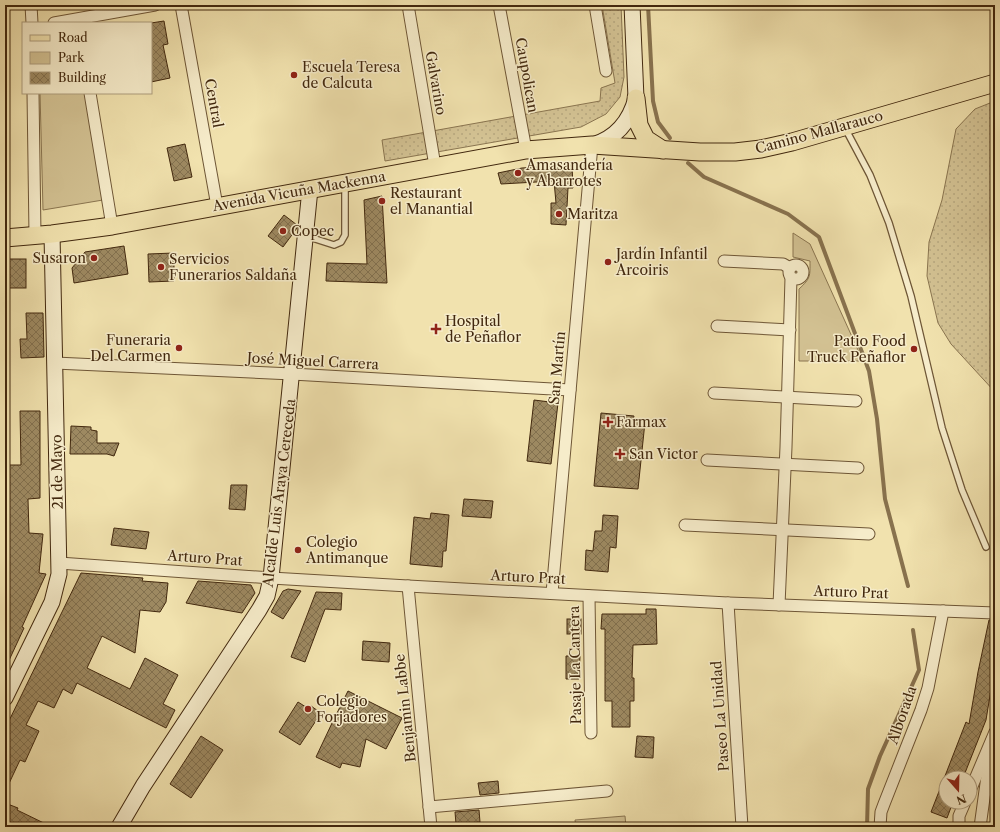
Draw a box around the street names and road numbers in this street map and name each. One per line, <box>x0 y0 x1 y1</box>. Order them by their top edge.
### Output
street label: Caupolican <box>512 36 542 114</box>
street label: Galvarino <box>422 50 450 116</box>
street label: Central <box>201 77 227 129</box>
street label: Camino Mallarauco <box>753 106 885 158</box>
street label: Avenida Vicuña Mackenna <box>210 167 388 215</box>
street label: San Martín <box>545 330 569 405</box>
street label: José Miguel Carrera <box>245 348 380 373</box>
street label: Alcalde Luis Araya Cereceda <box>258 397 300 589</box>
street label: 21 de Mayo <box>47 434 67 510</box>
street label: Arturo Prat <box>166 546 243 570</box>
street label: Arturo Prat <box>489 566 566 588</box>
street label: Arturo Prat <box>812 582 889 602</box>
street label: Pasaje La Cantera <box>565 605 585 724</box>
street label: Benjamin Labbe <box>390 653 420 763</box>
street label: Paseo La Unidad <box>707 660 733 772</box>
street label: Alborada <box>883 683 921 748</box>

